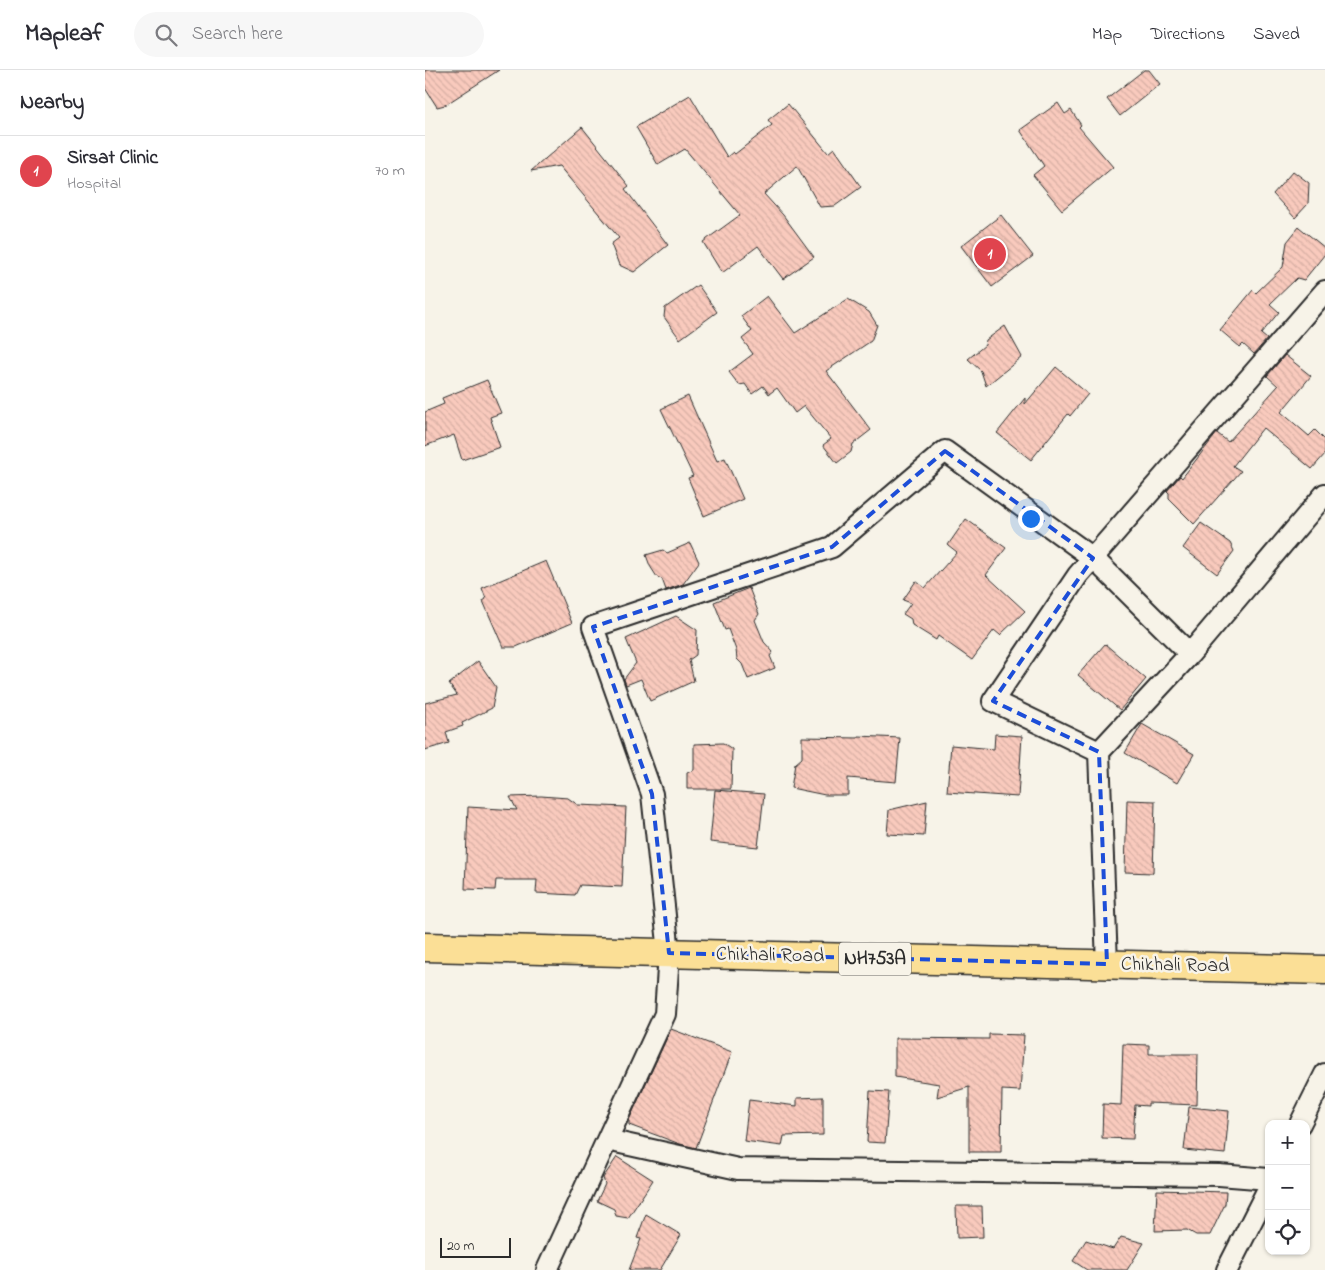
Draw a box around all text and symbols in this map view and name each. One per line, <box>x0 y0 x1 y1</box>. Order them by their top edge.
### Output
search box <box>134 12 484 57</box>
text: Mapleaf <box>25 17 104 52</box>
icon: search <box>152 21 180 49</box>
text: Search here <box>192 21 283 48</box>
text: Map <box>1092 22 1122 48</box>
text: Directions <box>1150 22 1225 48</box>
text: Saved <box>1253 22 1300 48</box>
text: Nearby <box>20 88 84 118</box>
text: Sirsat Clinic <box>67 145 158 172</box>
text: 1 <box>33 159 39 183</box>
text: 70 m <box>375 159 405 183</box>
text: Hospital <box>67 172 121 196</box>
pin: 1 <box>974 235 1006 273</box>
your location <box>1018 506 1044 532</box>
street label: Chikhali Road <box>715 941 825 971</box>
road number: NH753A <box>839 942 911 976</box>
street label: Chikhali Road <box>1120 951 1230 981</box>
map controls <box>1265 1120 1310 1255</box>
button: + <box>1265 1120 1310 1165</box>
button: − <box>1265 1165 1310 1210</box>
button: locate <box>1265 1210 1310 1255</box>
scale bar <box>440 1235 511 1258</box>
text: 20 m <box>447 1236 474 1257</box>

